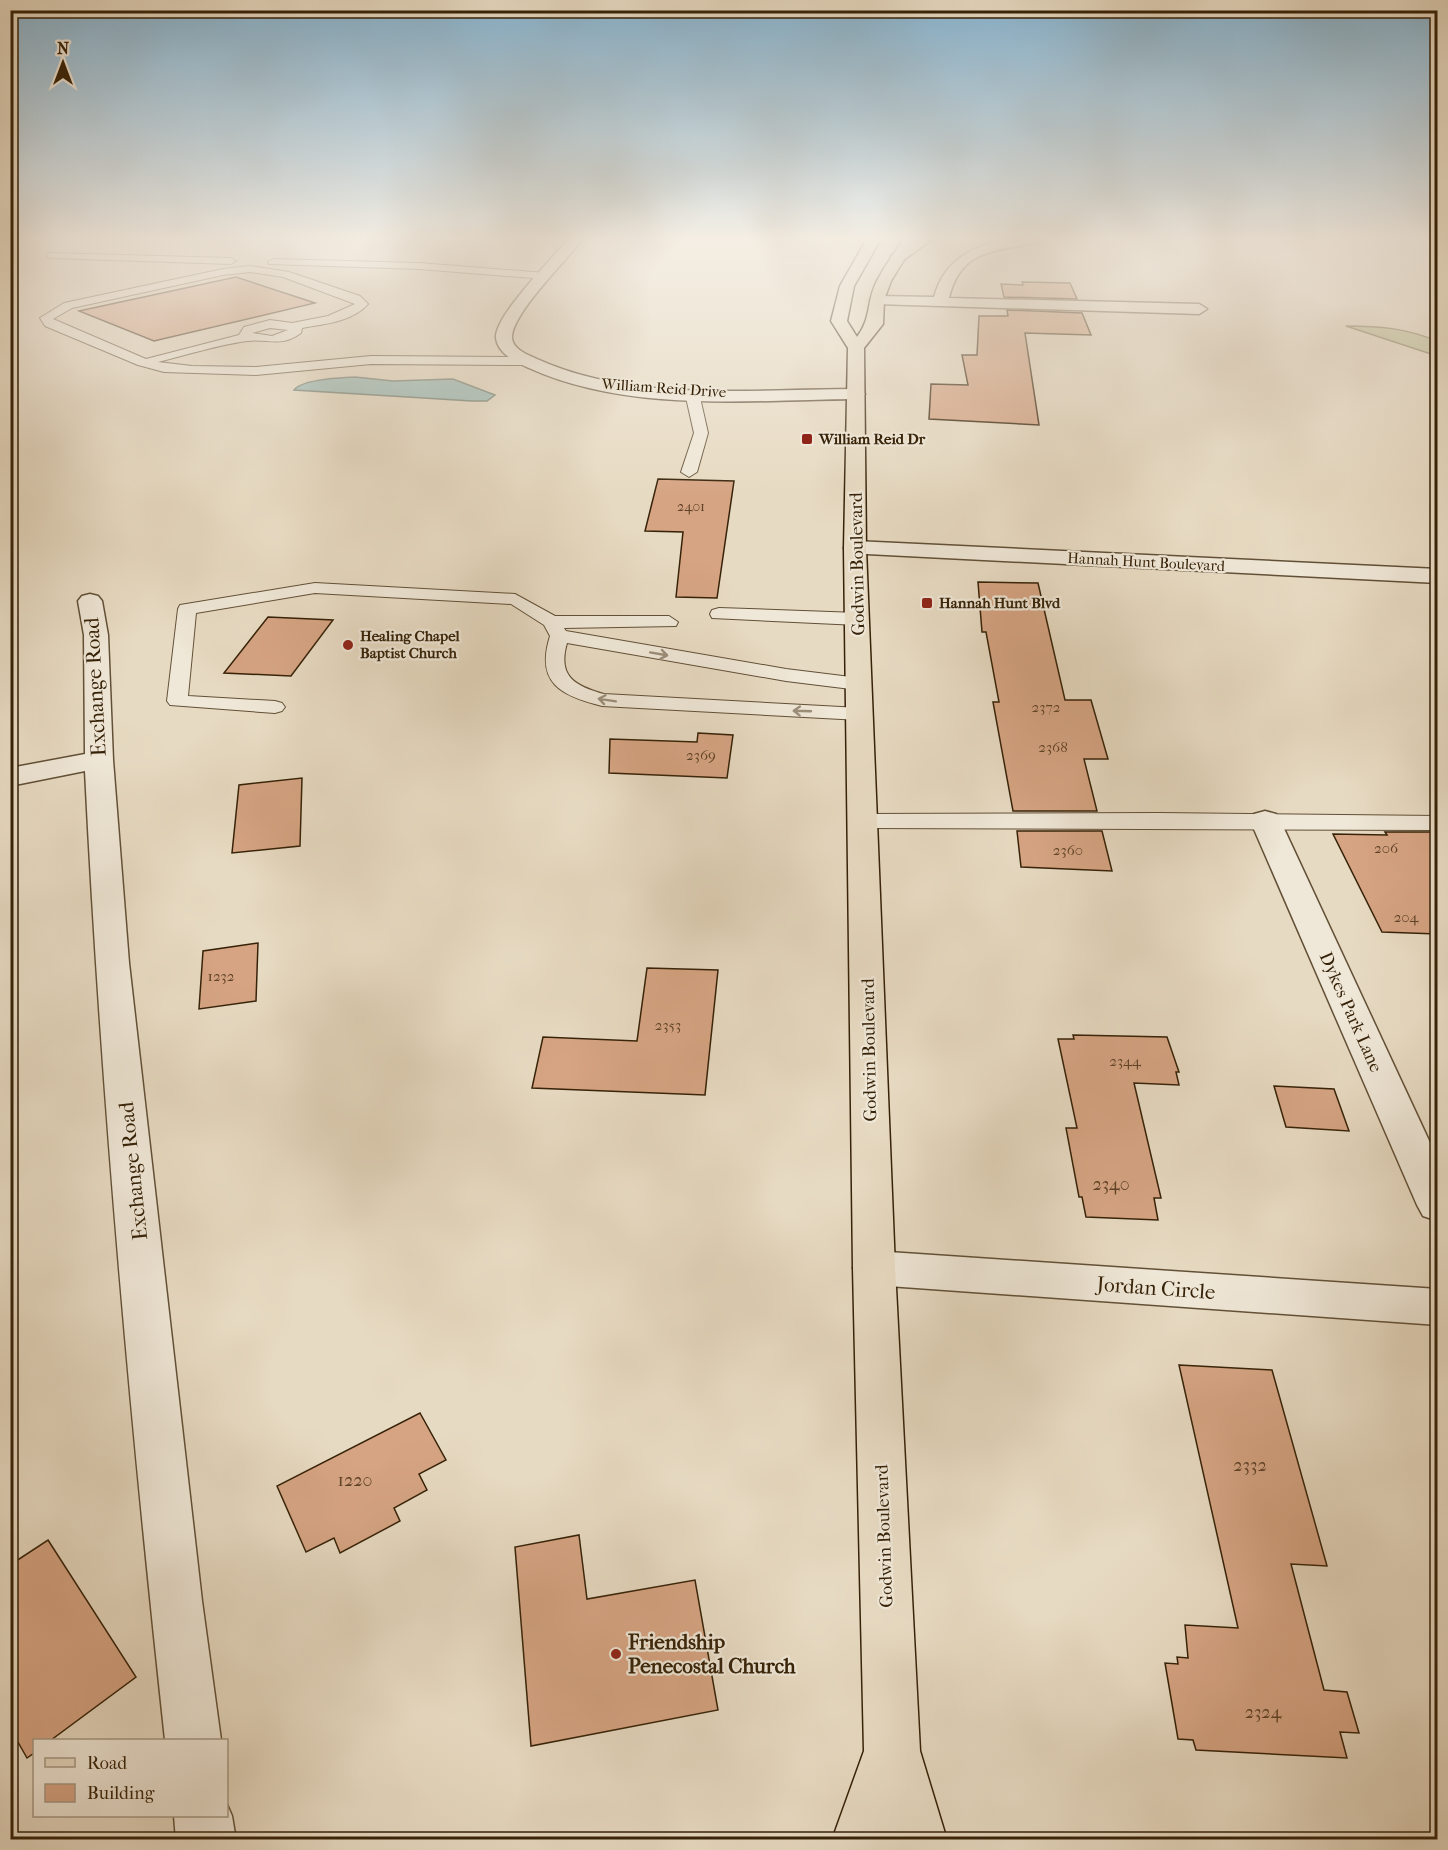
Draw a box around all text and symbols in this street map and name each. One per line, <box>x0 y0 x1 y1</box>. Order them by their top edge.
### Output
north arrow <box>33 33 93 93</box>
text: N <box>57 39 70 58</box>
street label: William Reid Drive <box>600 375 727 401</box>
place label: William Reid Dr <box>818 430 926 448</box>
marker: William Reid Dr <box>800 432 814 446</box>
street label: Godwin Boulevard <box>846 492 869 636</box>
house number: 2401 <box>677 498 705 515</box>
street label: Hannah Hunt Boulevard <box>1067 549 1226 575</box>
place label: Hannah Hunt Blvd <box>939 594 1061 612</box>
marker: Hannah Hunt Blvd <box>920 596 934 610</box>
street label: Exchange Road <box>79 616 111 757</box>
place label: Healing Chapel Baptist Church <box>360 627 461 662</box>
marker: Healing Chapel Baptist Church <box>341 638 355 652</box>
one-way arrow <box>648 649 668 660</box>
one-way arrow <box>598 694 618 705</box>
house number: 2372 <box>1032 698 1061 716</box>
one-way arrow <box>793 706 812 717</box>
house number: 2368 <box>1038 738 1068 756</box>
house number: 2369 <box>686 746 716 764</box>
house number: 206 <box>1374 839 1399 857</box>
house number: 2360 <box>1053 841 1083 859</box>
house number: 204 <box>1394 908 1419 926</box>
street label: Dykes Park Lane <box>1315 949 1387 1076</box>
house number: 1232 <box>208 967 235 985</box>
street label: Godwin Boulevard <box>858 978 881 1122</box>
house number: 2353 <box>655 1016 681 1034</box>
house number: 2344 <box>1109 1052 1142 1070</box>
street label: Exchange Road <box>114 1100 152 1241</box>
house number: 2340 <box>1092 1174 1130 1195</box>
street label: Jordan Circle <box>1094 1272 1216 1304</box>
house number: 2332 <box>1233 1455 1267 1476</box>
street label: Godwin Boulevard <box>871 1464 897 1608</box>
house number: 1220 <box>338 1470 372 1491</box>
place label: Friendship Penecostal Church <box>627 1630 796 1678</box>
marker: Friendship Penecostal Church <box>609 1647 623 1661</box>
house number: 2324 <box>1245 1702 1282 1723</box>
legend <box>33 1739 228 1817</box>
text: Road <box>87 1753 127 1774</box>
text: Building <box>87 1783 155 1804</box>

